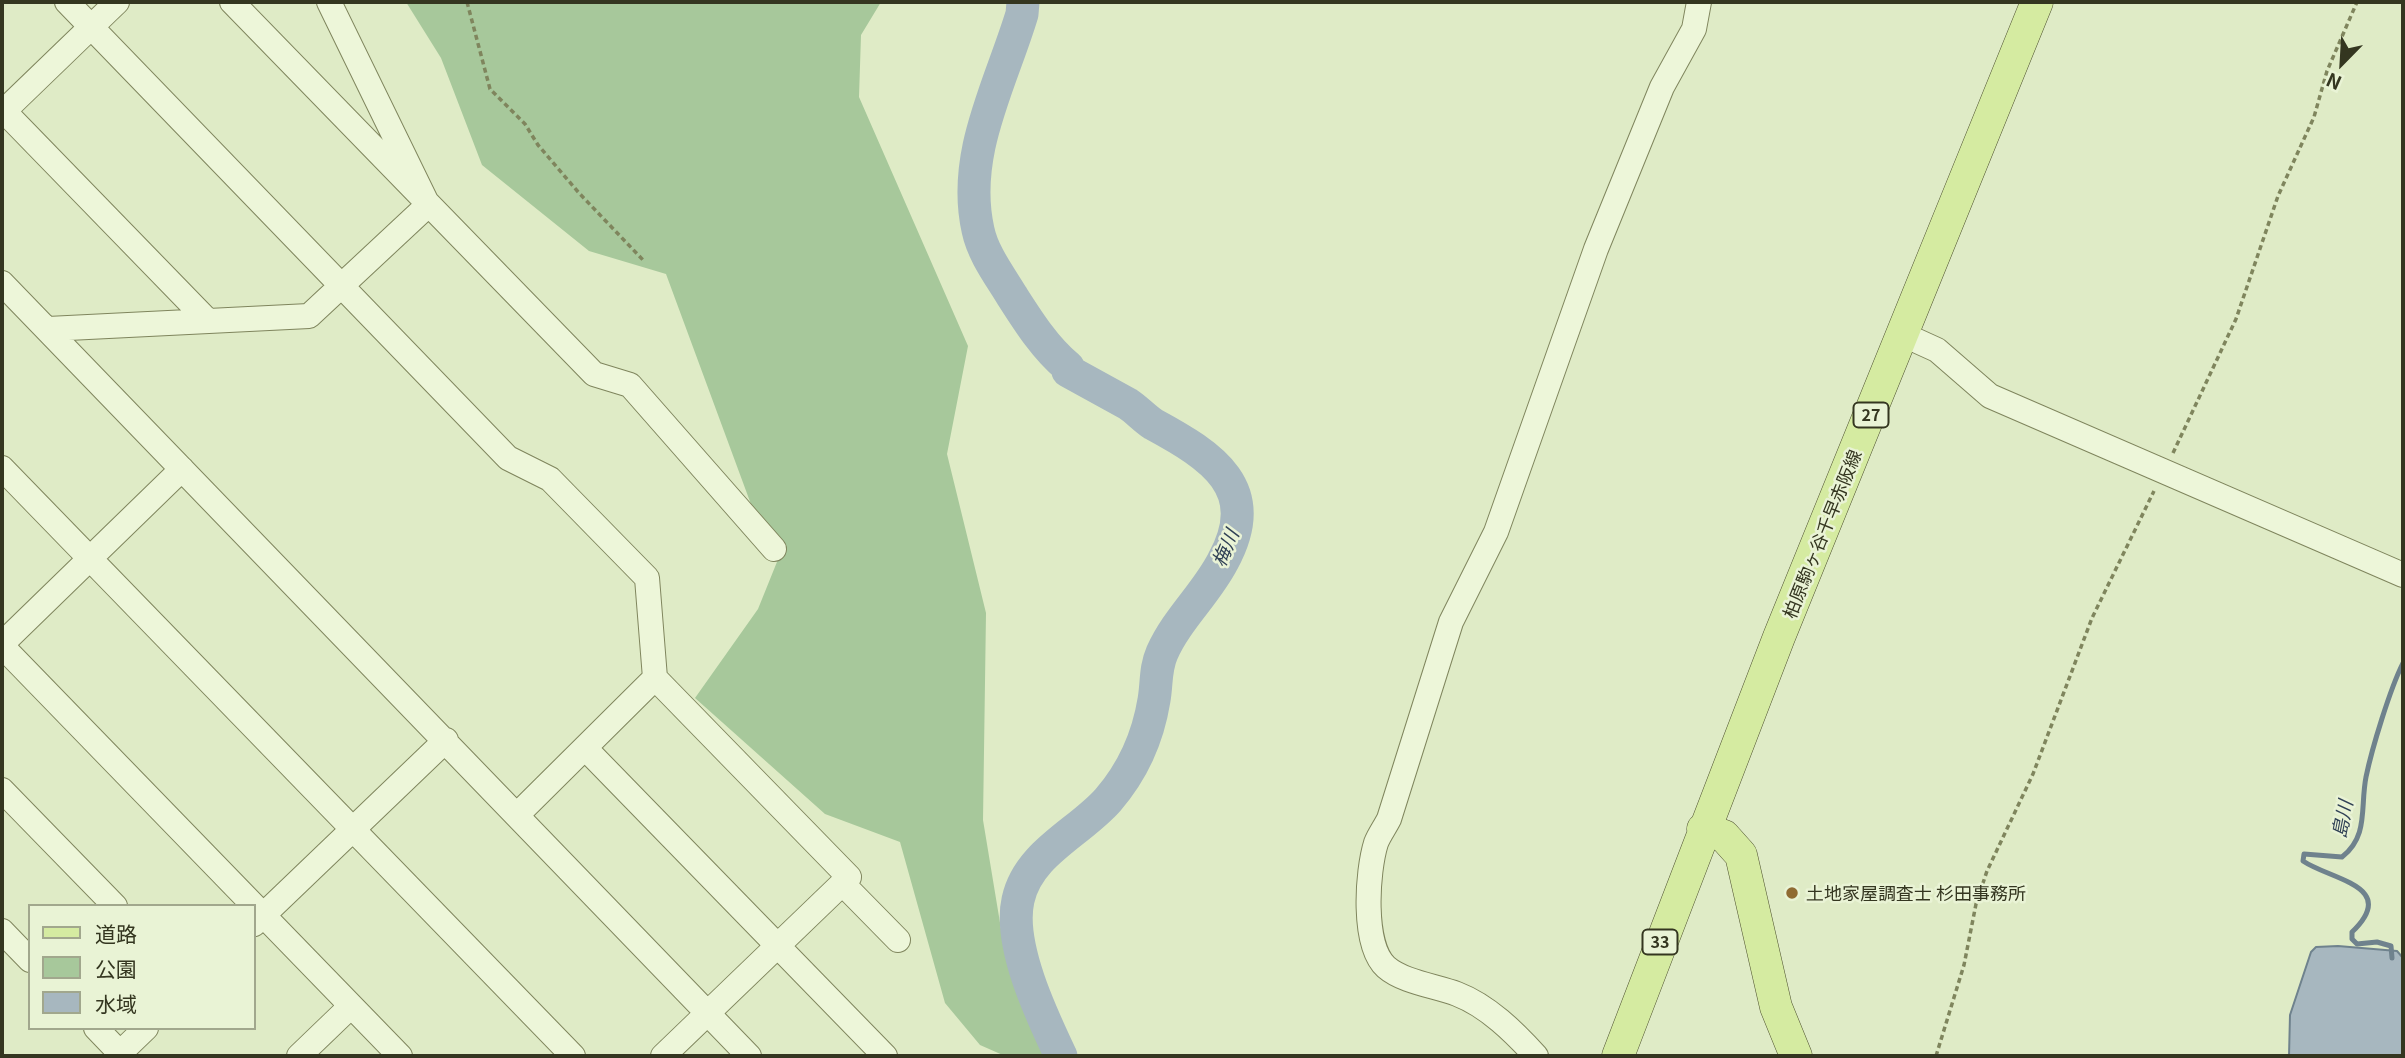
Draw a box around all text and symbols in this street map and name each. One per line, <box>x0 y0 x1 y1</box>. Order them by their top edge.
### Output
north arrow <box>2307 28 2377 98</box>
text: N <box>2321 67 2345 98</box>
road number: 27 <box>1854 402 1888 428</box>
street label: 柏原駒ヶ谷千早赤阪線 <box>1778 447 1866 621</box>
water label: 梅川 <box>1207 526 1243 570</box>
water label: 島川 <box>2327 798 2357 840</box>
place label: 土地家屋調査士 杉田事務所 <box>1806 882 2026 904</box>
marker: 土地家屋調査士 杉田事務所 <box>1784 885 1800 901</box>
legend <box>28 904 256 1030</box>
text: 道路 <box>95 918 137 948</box>
road number: 33 <box>1642 930 1678 954</box>
text: 公園 <box>95 953 137 983</box>
text: 水域 <box>95 988 137 1018</box>

